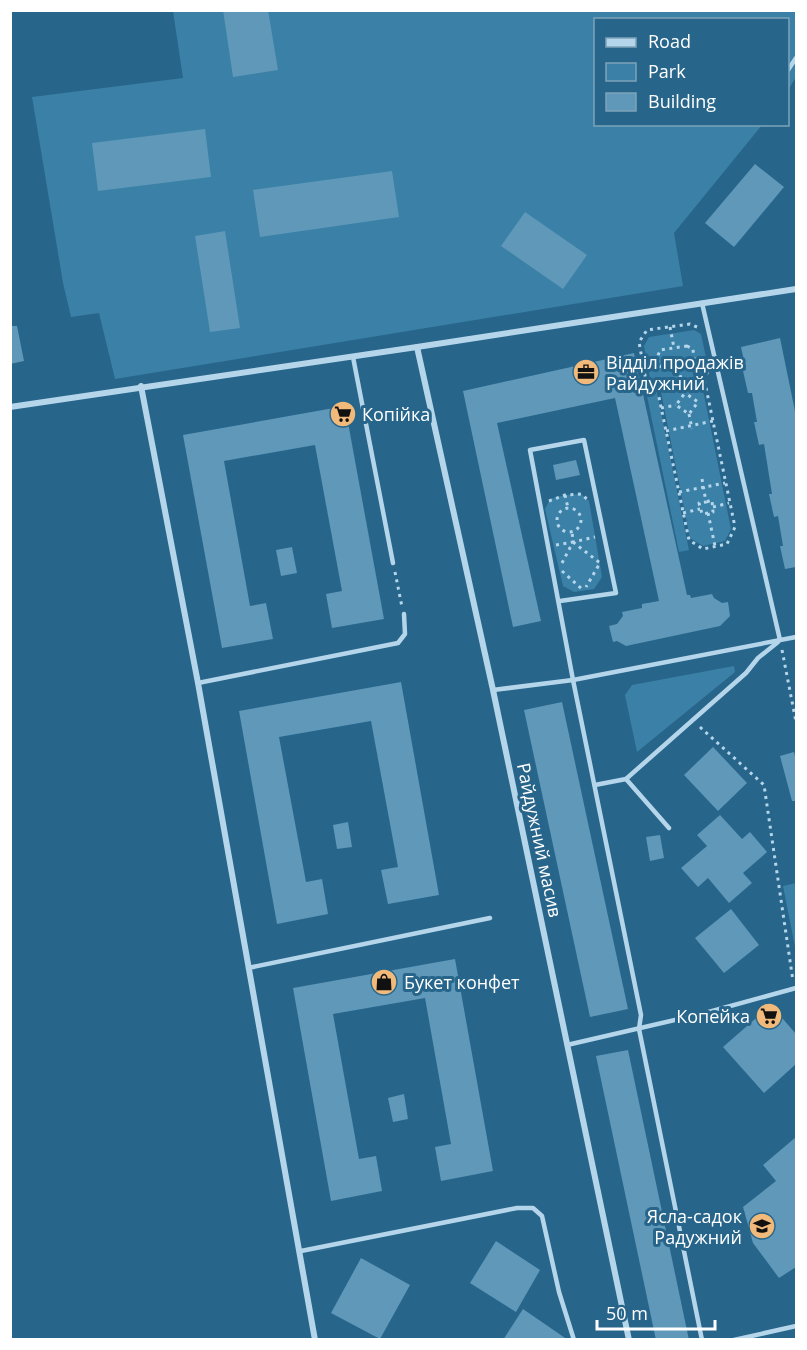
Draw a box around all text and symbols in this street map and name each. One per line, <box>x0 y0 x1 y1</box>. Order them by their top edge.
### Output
legend <box>594 18 789 126</box>
text: Road <box>648 29 691 53</box>
text: Park <box>648 59 686 83</box>
text: Building <box>648 89 716 113</box>
place label: Відділ продажів Райдужний <box>606 350 744 395</box>
office icon: Відділ продажів Райдужний <box>571 357 601 387</box>
supermarket icon: Копійка <box>328 399 358 429</box>
place label: Копійка <box>362 402 430 426</box>
street label: Райдужний масив <box>512 761 568 919</box>
shop icon: Букет конфет <box>369 967 399 997</box>
place label: Букет конфет <box>404 970 520 994</box>
supermarket icon: Копейка <box>754 1001 784 1031</box>
place label: Копейка <box>676 1004 750 1028</box>
place label: Ясла-садок Радужний <box>647 1204 743 1249</box>
school or university icon: Ясла-садок Радужний <box>747 1211 777 1241</box>
scale bar <box>597 1293 716 1331</box>
text: 50 m <box>606 1301 648 1325</box>

